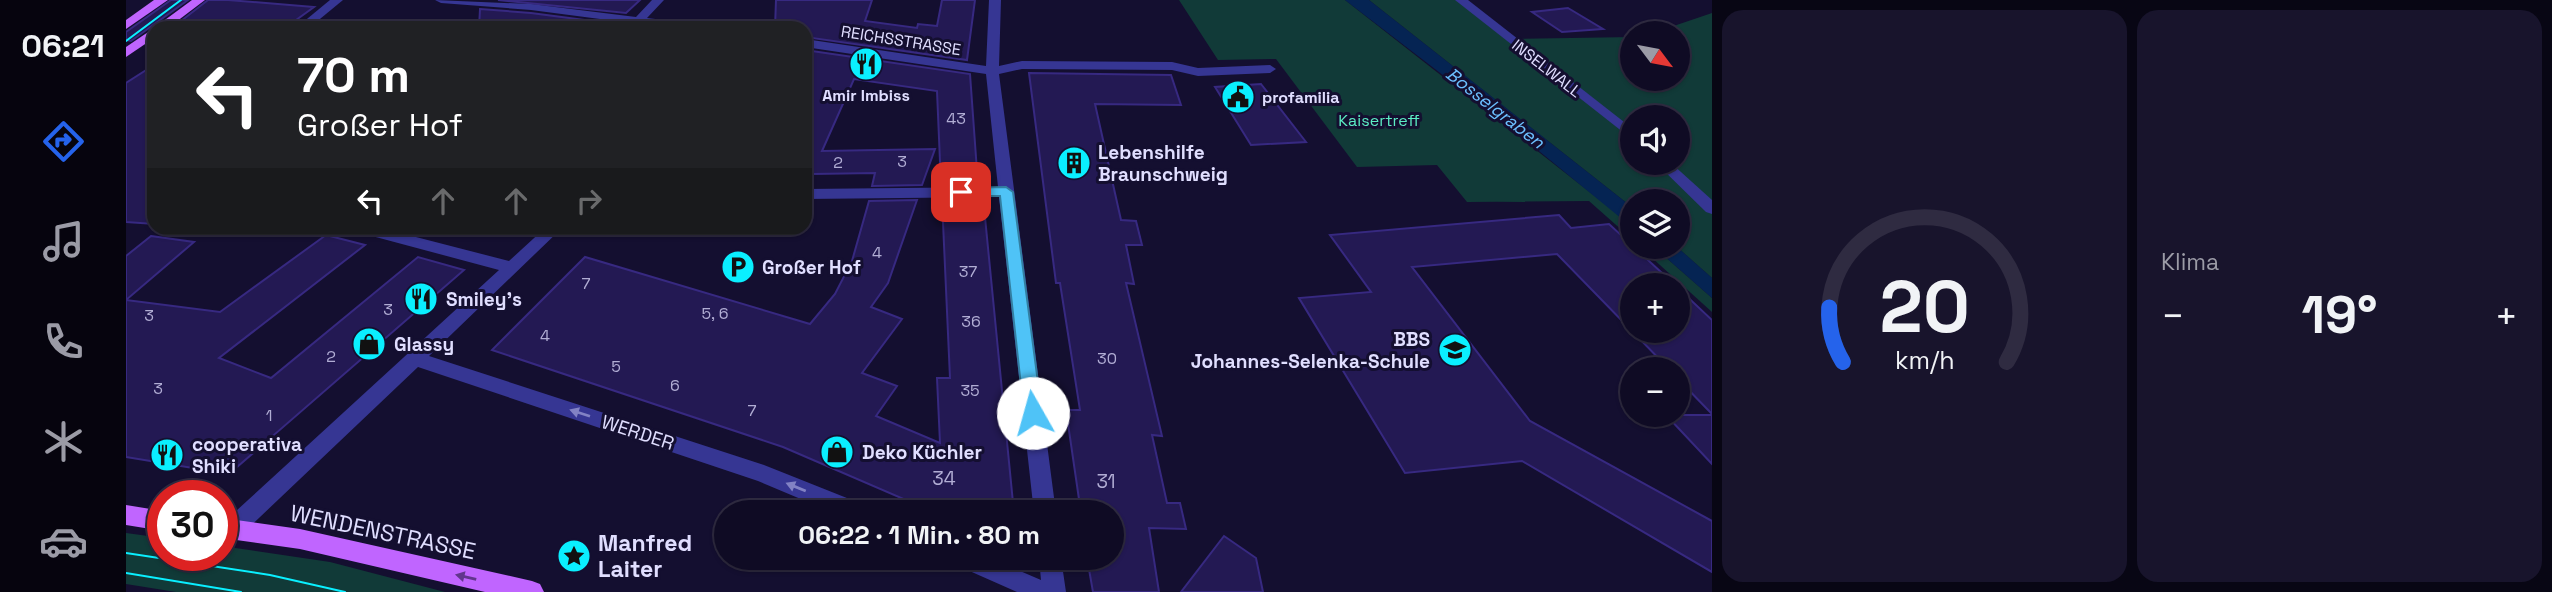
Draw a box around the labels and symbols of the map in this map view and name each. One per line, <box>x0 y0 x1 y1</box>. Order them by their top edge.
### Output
street label: REICHSSTRASSE <box>839 21 962 60</box>
north arrow <box>1620 21 1690 91</box>
street label: INSELWALL <box>1508 35 1586 102</box>
restaurant icon: Amir Imbiss <box>847 45 885 83</box>
water label: Bosselgraben <box>1441 62 1550 154</box>
public building icon: profamilia <box>1219 78 1257 116</box>
place label: Amir Imbiss <box>822 85 910 106</box>
place label: profamilia <box>1262 87 1340 108</box>
house number: 43 <box>946 108 966 129</box>
park label: Kaisertreff <box>1338 110 1420 131</box>
place label: Lebenshilfe Braunschweig <box>1098 140 1228 187</box>
building icon: Lebenshilfe Braunschweig <box>1055 144 1093 182</box>
house number: 3 <box>897 151 907 172</box>
house number: 2 <box>833 152 843 173</box>
pin <box>931 162 991 222</box>
house number: 4 <box>872 242 882 263</box>
parking icon: Großer Hof <box>719 248 757 286</box>
place label: Großer Hof <box>762 255 861 280</box>
house number: 37 <box>959 261 977 282</box>
house number: 7 <box>581 273 591 294</box>
restaurant icon: Smiley's <box>402 280 440 318</box>
place label: Smiley's <box>446 287 522 312</box>
house number: 3 <box>383 299 393 320</box>
house number: 5, 6 <box>702 303 728 324</box>
house number: 3 <box>144 305 154 326</box>
house number: 36 <box>961 311 981 332</box>
shop icon: Glassy <box>350 325 388 363</box>
house number: 4 <box>540 325 550 346</box>
place label: BBS Johannes-Selenka-Schule <box>1191 327 1430 374</box>
school or university icon: BBS Johannes-Selenka-Schule <box>1436 331 1474 369</box>
place label: Glassy <box>394 332 454 357</box>
house number: 2 <box>326 346 336 367</box>
house number: 30 <box>1097 348 1117 369</box>
house number: 5 <box>611 356 621 377</box>
house number: 6 <box>670 375 680 396</box>
position arrow <box>996 376 1070 450</box>
house number: 3 <box>153 378 163 399</box>
house number: 35 <box>960 380 980 401</box>
house number: 7 <box>747 400 757 421</box>
house number: 1 <box>266 405 272 426</box>
one-way arrow <box>570 407 591 418</box>
street label: WERDER <box>599 409 677 456</box>
place label: cooperativa Shiki <box>192 432 302 479</box>
shop icon: Deko Küchler <box>818 433 856 471</box>
restaurant icon: cooperativa Shiki <box>148 436 186 474</box>
place label: Deko Küchler <box>862 440 982 465</box>
house number: 34 <box>932 466 956 491</box>
house number: 31 <box>1096 469 1116 494</box>
speed limit sign: 30 <box>147 480 238 571</box>
one-way arrow <box>785 481 806 492</box>
street label: WENDENSTRASSE <box>288 498 478 566</box>
place label: Manfred Laiter <box>598 528 692 584</box>
place icon: Manfred Laiter <box>555 537 593 575</box>
one-way arrow <box>455 571 477 582</box>

